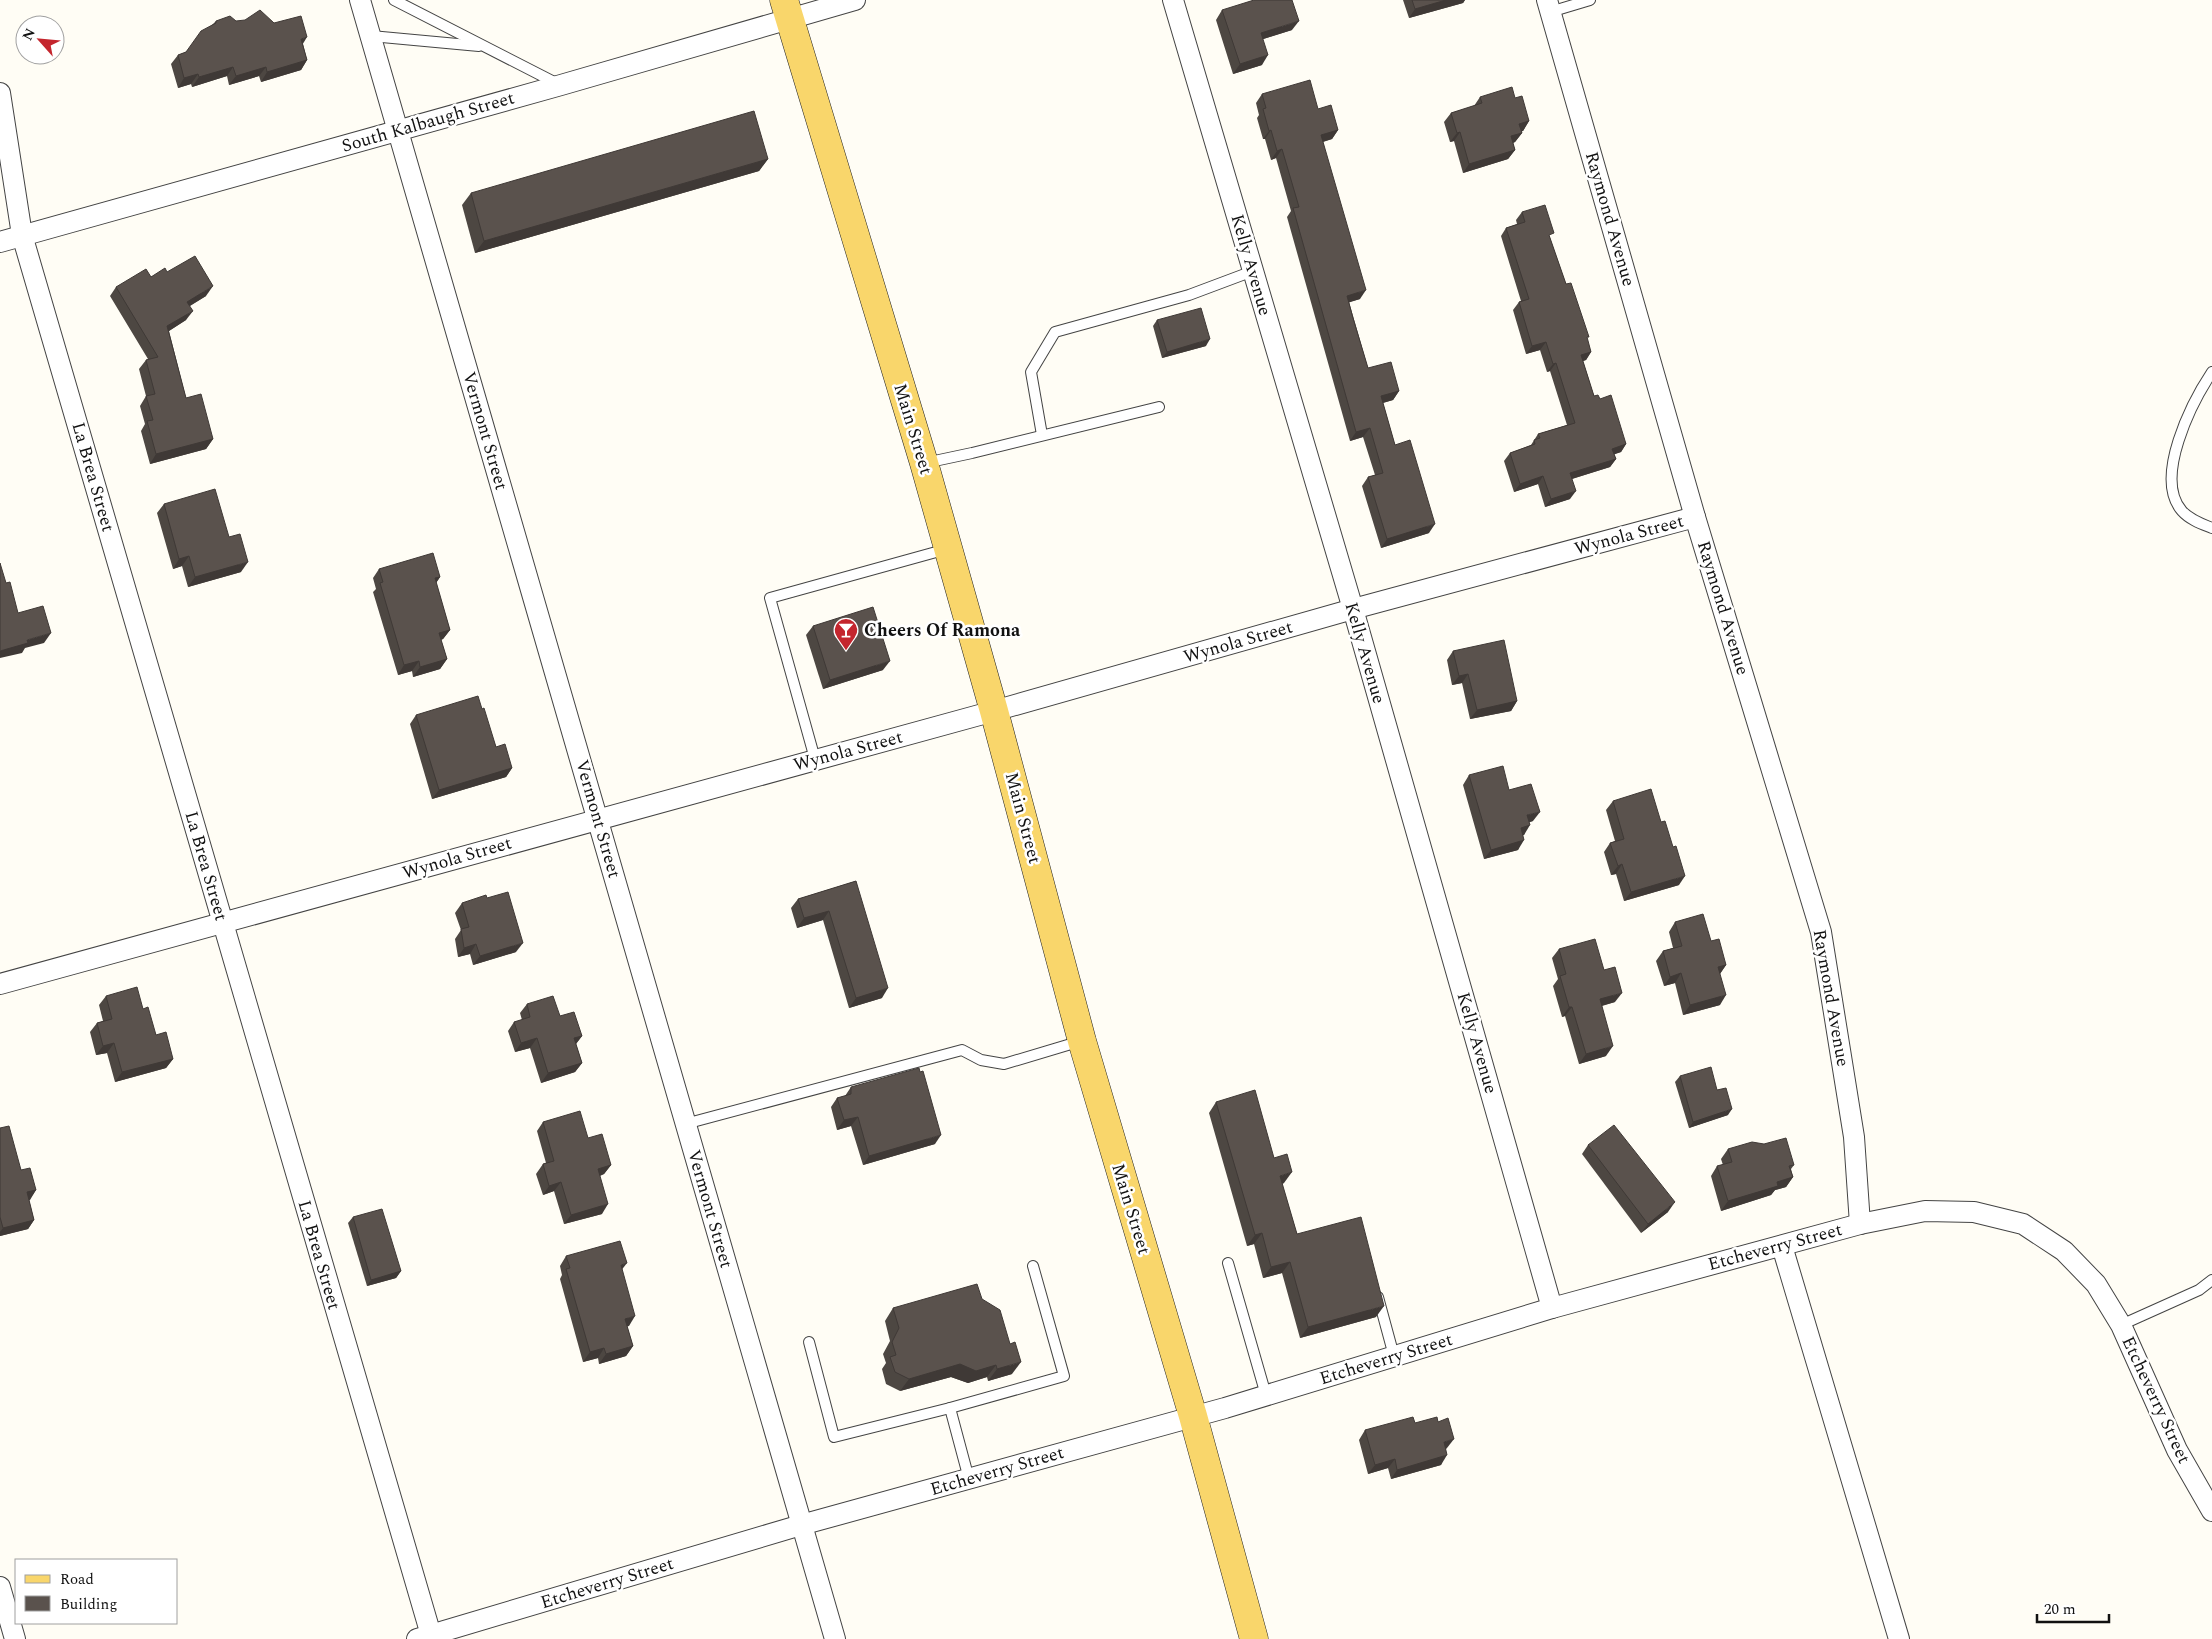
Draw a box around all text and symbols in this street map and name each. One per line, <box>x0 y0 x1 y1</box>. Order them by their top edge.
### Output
north arrow <box>15 15 65 65</box>
text: N <box>17 24 41 44</box>
street label: South Kalbaugh Street <box>338 84 518 160</box>
street label: Raymond Avenue <box>1578 148 1642 290</box>
street label: Kelly Avenue <box>1224 211 1278 319</box>
street label: Vermont Street <box>455 369 515 493</box>
street label: Main Street <box>886 380 940 478</box>
street label: La Brea Street <box>64 419 122 535</box>
street label: Wynola Street <box>1571 507 1687 563</box>
street label: Raymond Avenue <box>1690 538 1756 678</box>
street label: Kelly Avenue <box>1338 599 1392 707</box>
street label: Wynola Street <box>1180 614 1296 670</box>
bar icon: Cheers Of Ramona <box>833 617 859 651</box>
place label: Cheers Of Ramona <box>864 617 1021 644</box>
street label: Wynola Street <box>790 723 906 779</box>
street label: Vermont Street <box>568 757 628 881</box>
street label: Main Street <box>998 769 1048 867</box>
street label: La Brea Street <box>177 808 235 924</box>
street label: Wynola Street <box>399 830 515 886</box>
street label: Raymond Avenue <box>1806 927 1856 1069</box>
street label: Kelly Avenue <box>1450 989 1504 1097</box>
street label: Vermont Street <box>680 1147 740 1271</box>
street label: Main Street <box>1104 1160 1158 1258</box>
street label: La Brea Street <box>290 1197 348 1313</box>
street label: Etcheverry Street <box>1705 1216 1845 1278</box>
street label: Etcheverry Street <box>1316 1326 1456 1392</box>
street label: Etcheverry Street <box>2115 1332 2197 1468</box>
street label: Etcheverry Street <box>927 1439 1067 1503</box>
street label: Etcheverry Street <box>537 1550 677 1616</box>
legend <box>15 1559 178 1624</box>
text: Road <box>60 1568 94 1591</box>
scale bar <box>2037 1592 2110 1624</box>
text: Building <box>60 1593 117 1616</box>
text: 20 m <box>2044 1598 2076 1621</box>

